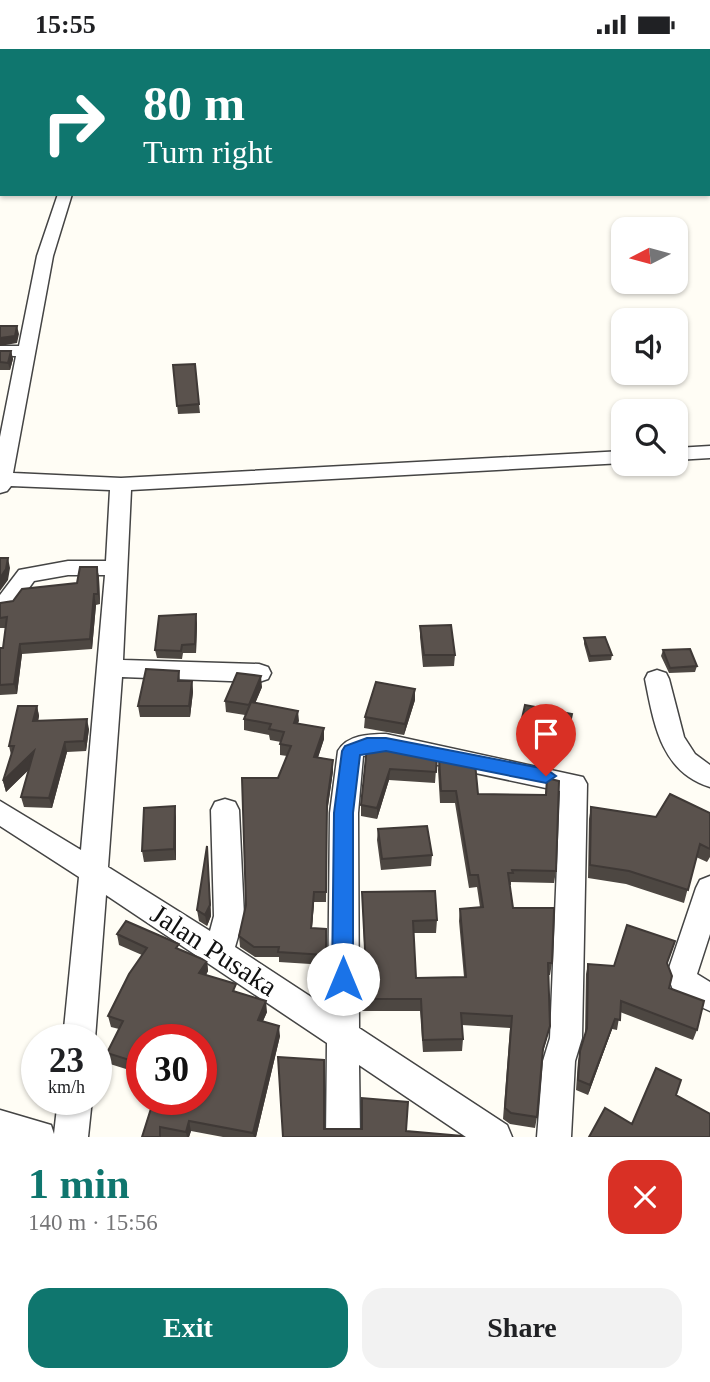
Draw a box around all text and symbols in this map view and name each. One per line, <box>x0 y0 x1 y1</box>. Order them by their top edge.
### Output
text: 15:55 <box>35 10 96 39</box>
text: 80 m <box>143 76 245 131</box>
icon: right <box>28 77 119 168</box>
text: Turn right <box>143 134 273 170</box>
north arrow <box>611 217 688 294</box>
map controls <box>611 217 688 476</box>
button: sound <box>611 308 688 385</box>
button: search <box>611 399 688 476</box>
pin <box>516 704 576 776</box>
icon: arrive <box>527 715 565 753</box>
street label: Jalan Pusaka <box>145 898 283 1002</box>
position arrow <box>306 942 380 1016</box>
speed limit sign: 30 <box>126 1024 217 1115</box>
text: 23 <box>49 1041 84 1080</box>
text: km/h <box>48 1077 85 1097</box>
button: close <box>608 1160 682 1234</box>
text: 1 min <box>28 1161 130 1207</box>
text: 140 m · 15:56 <box>28 1210 158 1235</box>
button: Exit <box>28 1288 348 1368</box>
button: Share <box>362 1288 682 1368</box>

